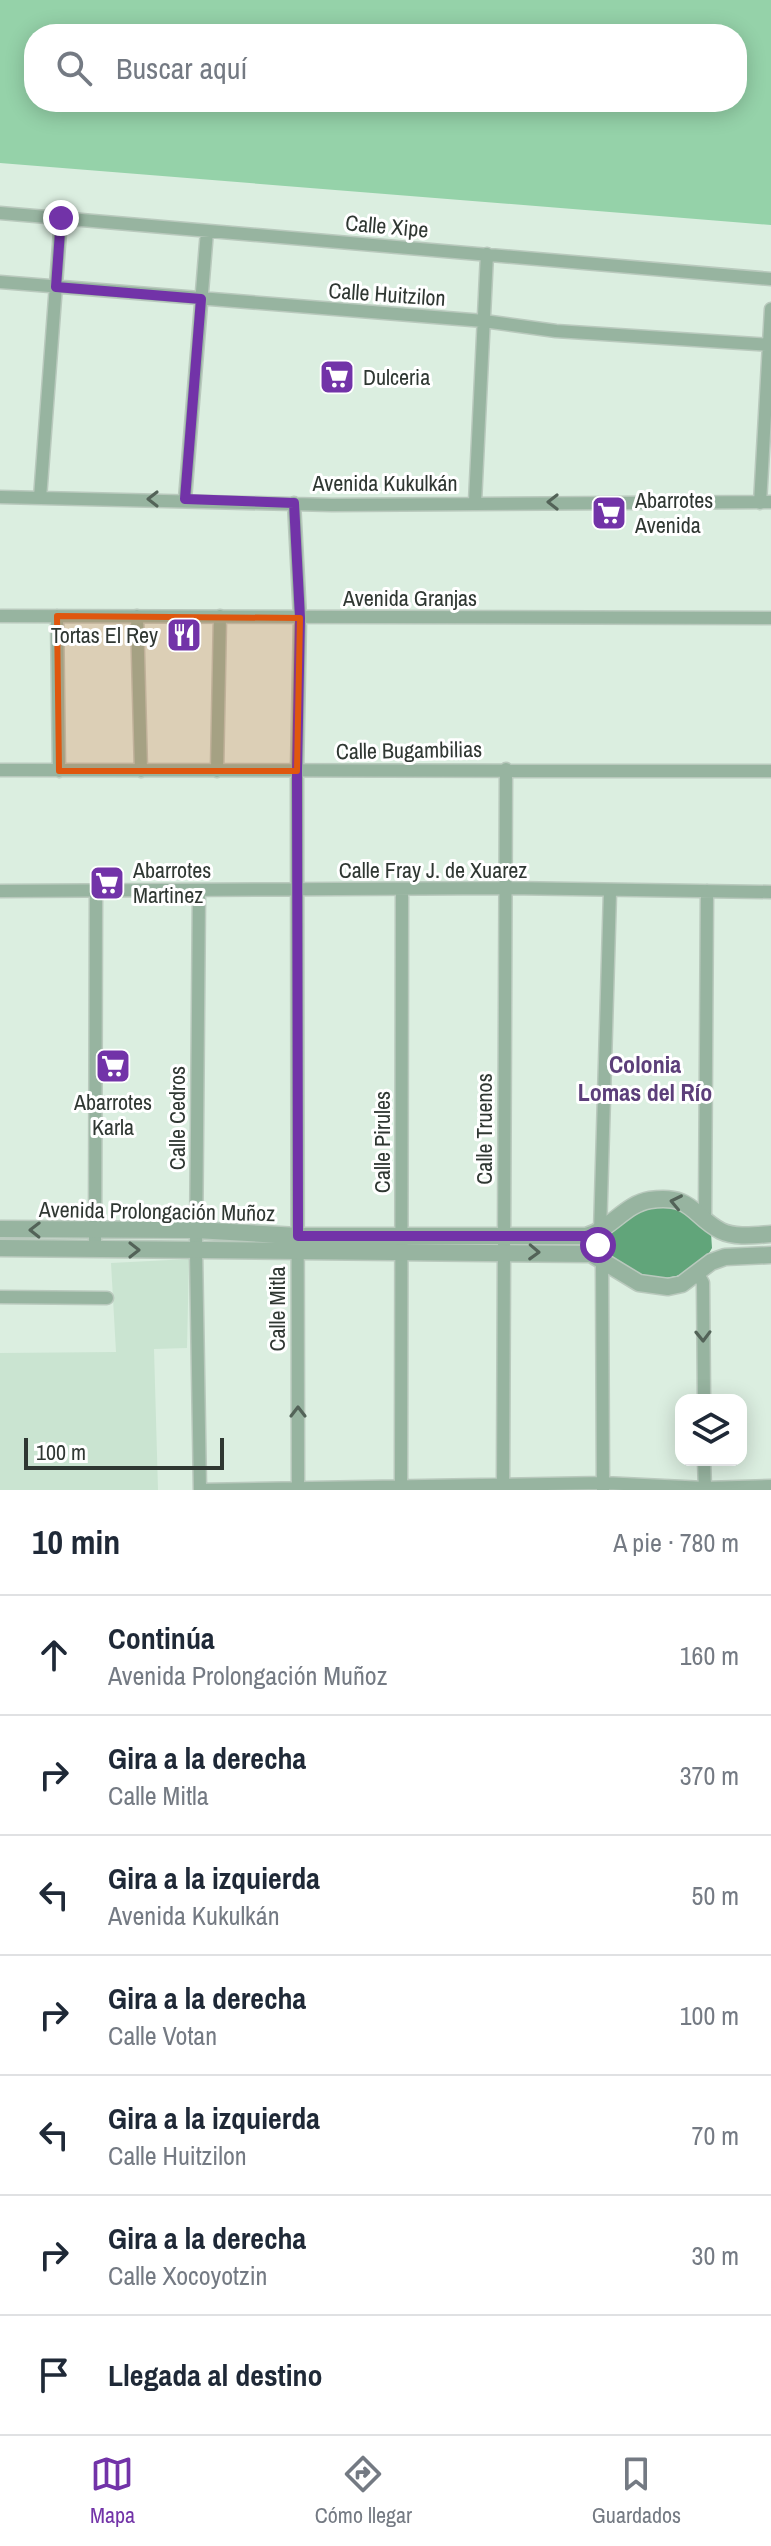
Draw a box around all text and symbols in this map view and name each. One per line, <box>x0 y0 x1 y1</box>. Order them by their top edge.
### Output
search box <box>24 24 747 112</box>
icon: search <box>52 46 96 90</box>
text: Buscar aquí <box>116 48 247 88</box>
route end <box>43 200 79 236</box>
street label: Calle Xipe <box>344 207 430 245</box>
street label: Calle Huitzilon <box>327 275 447 313</box>
supermarket icon: Dulceria <box>318 358 356 396</box>
place label: Dulceria <box>363 362 430 392</box>
street label: Avenida Kukulkán <box>311 468 458 498</box>
place label: Abarrotes Avenida <box>634 485 713 540</box>
one-way arrow <box>146 490 159 508</box>
one-way arrow <box>546 493 559 511</box>
supermarket icon: Abarrotes Avenida <box>590 494 628 532</box>
street label: Avenida Granjas <box>342 583 477 613</box>
restaurant icon: Tortas El Rey <box>165 616 203 654</box>
place label: Tortas El Rey <box>51 620 158 650</box>
street label: Calle Bugambilias <box>336 734 482 766</box>
place label: Abarrotes Martinez <box>132 855 211 910</box>
street label: Calle Fray J. de Xuarez <box>339 855 527 885</box>
supermarket icon: Abarrotes Martinez <box>88 864 126 902</box>
supermarket icon: Abarrotes Karla <box>94 1047 132 1085</box>
district label: Colonia Lomas del Río <box>578 1048 712 1108</box>
street label: Calle Cedros <box>162 1066 192 1170</box>
street label: Calle Truenos <box>469 1073 499 1185</box>
place label: Abarrotes Karla <box>73 1087 152 1142</box>
street label: Calle Pirules <box>367 1091 397 1193</box>
street label: Avenida Prolongación Muñoz <box>38 1194 275 1228</box>
one-way arrow <box>669 1194 683 1211</box>
one-way arrow <box>28 1221 41 1239</box>
route start <box>580 1227 616 1263</box>
one-way arrow <box>128 1241 141 1259</box>
one-way arrow <box>528 1244 541 1261</box>
street label: Calle Mitla <box>262 1266 292 1352</box>
one-way arrow <box>694 1330 712 1343</box>
map controls <box>675 1394 747 1466</box>
button: layers <box>675 1394 747 1466</box>
one-way arrow <box>289 1405 307 1418</box>
scale bar <box>24 1434 224 1470</box>
text: 100 m <box>36 1437 86 1467</box>
text: 10 min <box>32 1519 120 1565</box>
text: A pie · 780 m <box>613 1525 739 1560</box>
text: Continúa <box>108 1618 215 1658</box>
icon: ahead <box>32 1633 76 1677</box>
text: 160 m <box>680 1638 739 1673</box>
text: Avenida Prolongación Muñoz <box>108 1658 387 1693</box>
text: Gira a la derecha <box>108 1738 306 1778</box>
icon: right <box>32 1753 76 1797</box>
text: 370 m <box>680 1758 739 1793</box>
text: Calle Mitla <box>108 1778 209 1813</box>
text: Gira a la izquierda <box>108 1858 320 1898</box>
icon: left <box>32 1873 76 1917</box>
text: 50 m <box>692 1878 739 1913</box>
text: Avenida Kukulkán <box>108 1898 280 1933</box>
text: Gira a la derecha <box>108 1978 306 2018</box>
icon: right <box>32 1993 76 2037</box>
text: 100 m <box>680 1998 739 2033</box>
text: Calle Votan <box>108 2018 217 2053</box>
text: Gira a la izquierda <box>108 2098 320 2138</box>
icon: left <box>32 2113 76 2157</box>
text: 70 m <box>692 2118 739 2153</box>
text: Calle Huitzilon <box>108 2138 247 2173</box>
text: Gira a la derecha <box>108 2218 306 2258</box>
icon: right <box>32 2233 76 2277</box>
text: 30 m <box>692 2238 739 2273</box>
text: Calle Xocoyotzin <box>108 2258 267 2293</box>
icon: arrive <box>32 2353 76 2397</box>
text: Llegada al destino <box>108 2355 323 2395</box>
tab: Mapa <box>90 2452 135 2530</box>
tab: Cómo llegar <box>315 2452 412 2530</box>
tab: Guardados <box>592 2452 681 2530</box>

